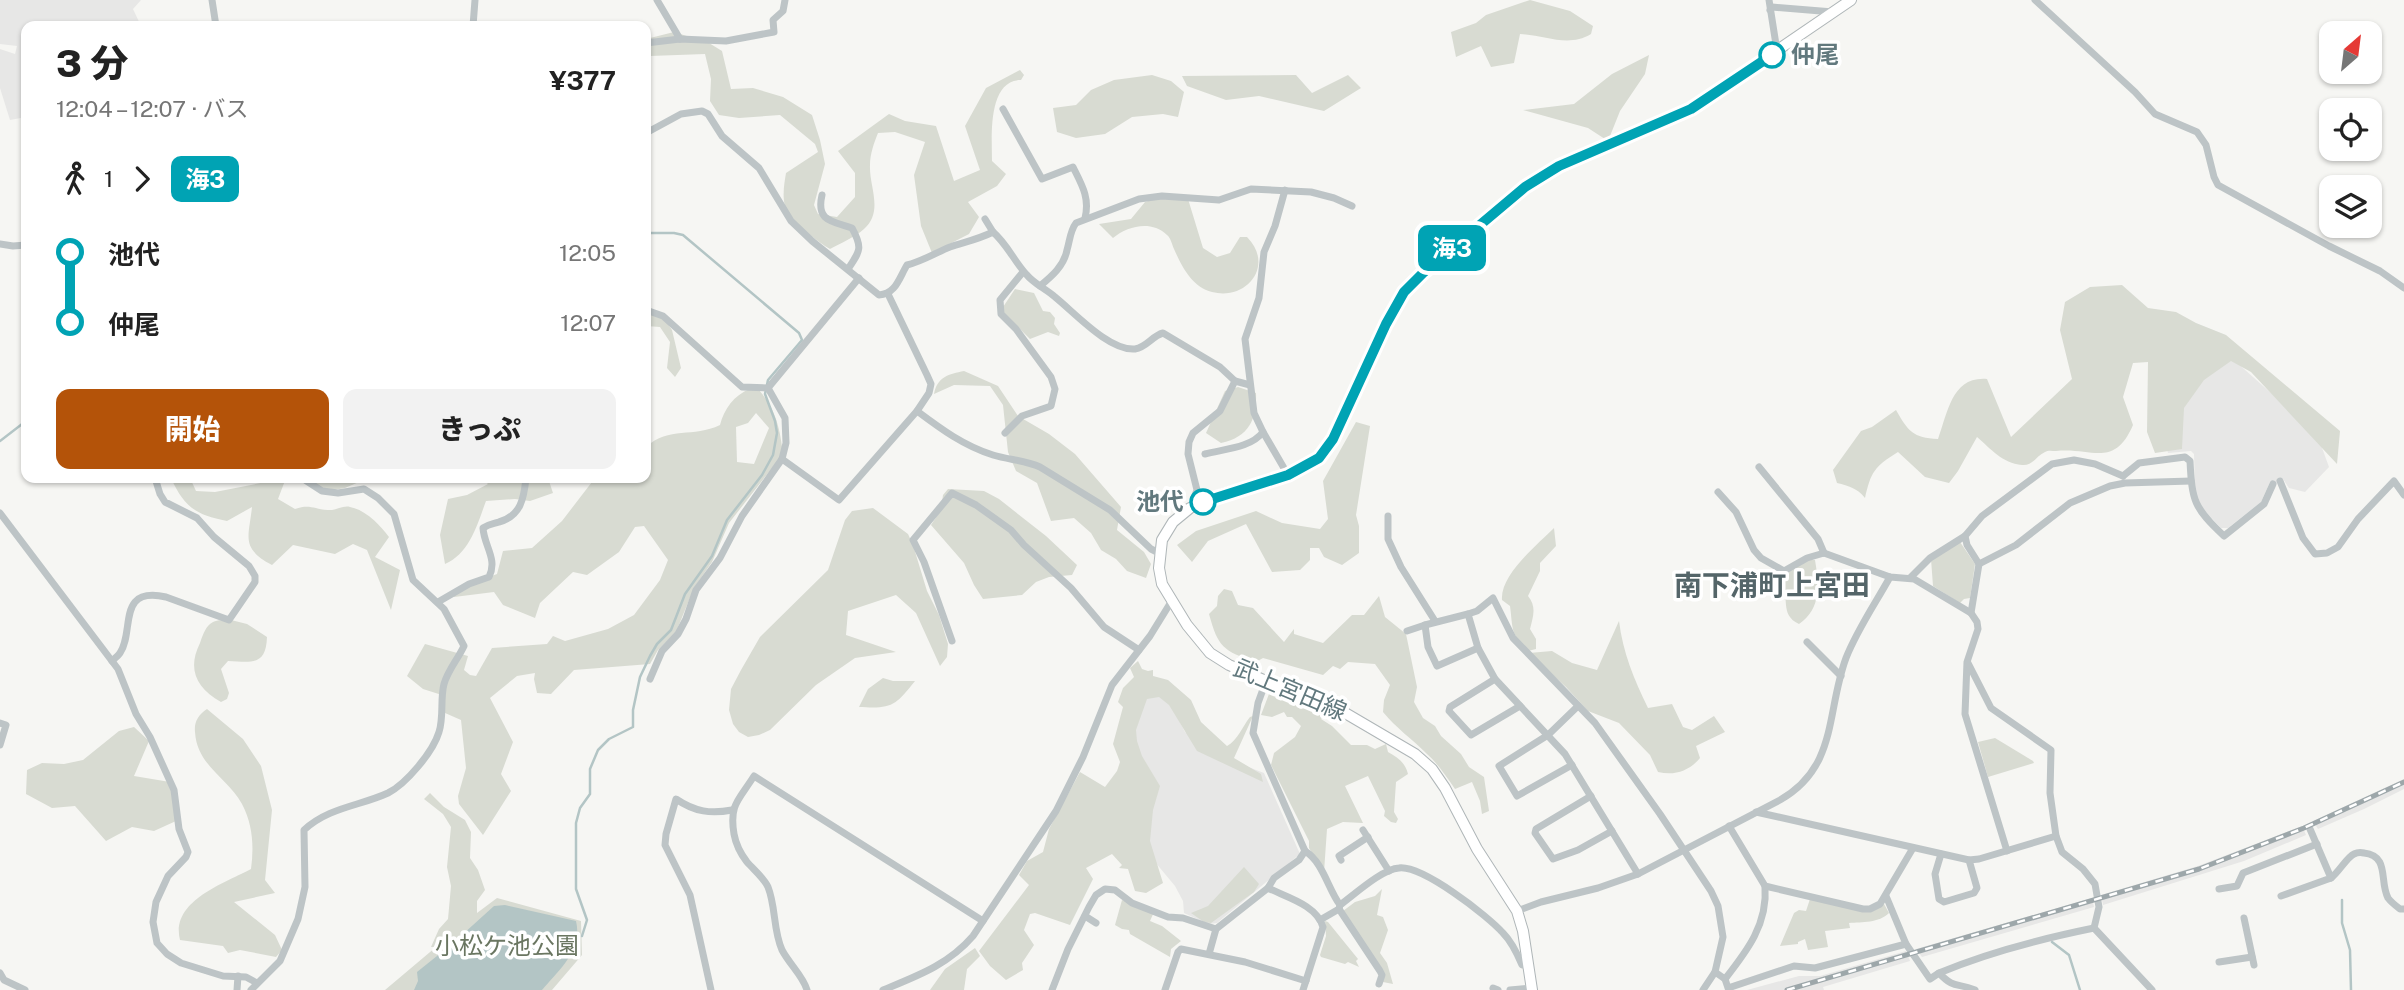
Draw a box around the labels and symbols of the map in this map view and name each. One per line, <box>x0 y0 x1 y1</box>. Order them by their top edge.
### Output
north arrow <box>2319 21 2382 84</box>
place label: 仲尾 <box>1791 40 1839 68</box>
marker: 仲尾 <box>1759 42 1785 68</box>
line badge: 海3 <box>1420 225 1484 271</box>
place label: 池代 <box>1136 487 1184 515</box>
marker: 池代 <box>1190 489 1216 515</box>
district label: 南下浦町上宮田 <box>1674 568 1870 601</box>
street label: 武上宮田線 <box>1230 653 1351 725</box>
park label: 小松ケ池公園 <box>435 931 579 959</box>

